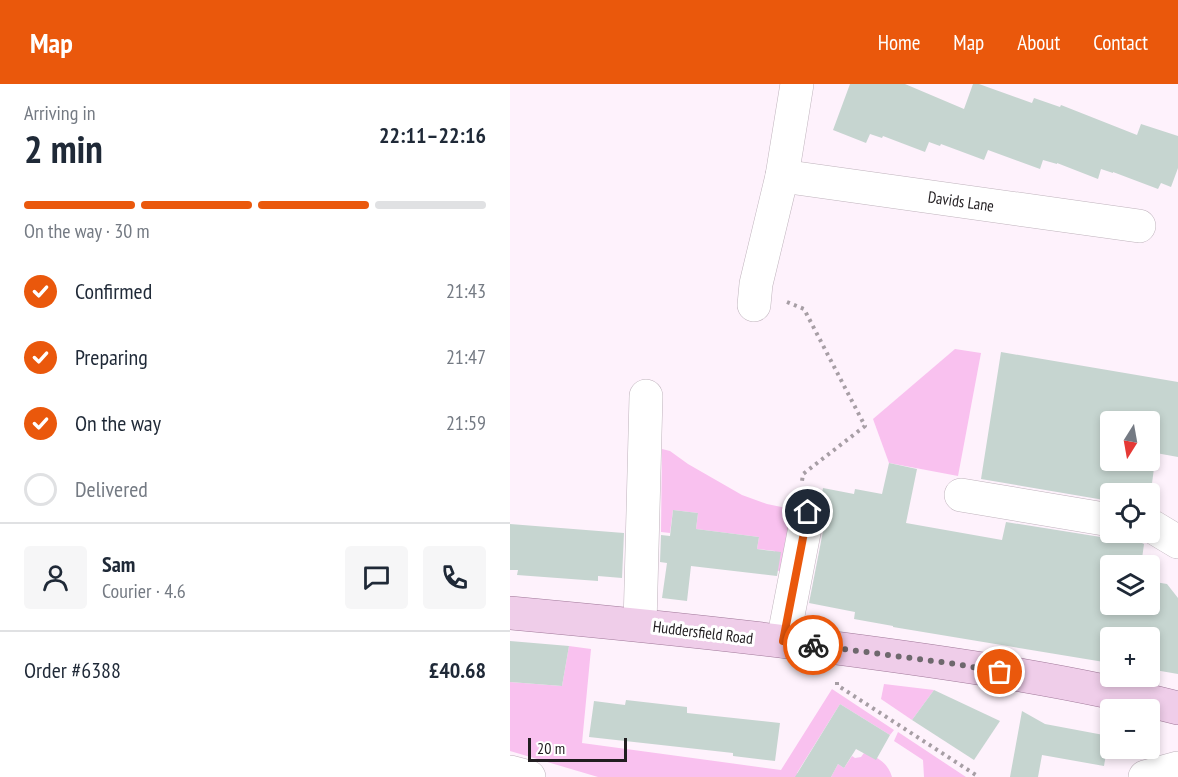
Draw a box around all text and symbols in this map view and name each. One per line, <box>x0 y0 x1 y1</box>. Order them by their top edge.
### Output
text: Map <box>30 24 73 61</box>
text: Home <box>878 29 920 56</box>
text: Map <box>953 29 984 56</box>
text: About <box>1017 29 1060 56</box>
text: Contact <box>1093 29 1148 56</box>
text: Arriving in <box>24 100 96 126</box>
text: 22:11–22:16 <box>379 121 486 149</box>
text: 2 min <box>24 123 103 174</box>
street label: Davids Lane <box>927 186 995 216</box>
text: On the way · 30 m <box>24 218 150 244</box>
icon: check <box>24 275 57 308</box>
text: Confirmed <box>75 277 152 305</box>
text: 21:43 <box>446 278 486 304</box>
icon: check <box>24 341 57 374</box>
text: Preparing <box>75 343 148 371</box>
text: 21:47 <box>446 344 486 370</box>
icon: check <box>24 407 57 440</box>
text: On the way <box>75 409 161 437</box>
text: 21:59 <box>446 410 486 436</box>
north arrow <box>1100 411 1160 471</box>
map controls <box>1100 411 1160 759</box>
text: Delivered <box>75 475 148 503</box>
button: locate <box>1100 483 1160 543</box>
pin <box>782 486 833 537</box>
icon: home <box>791 495 824 528</box>
button: person <box>24 546 87 609</box>
button: chat <box>345 546 408 609</box>
button: phone <box>423 546 486 609</box>
text: Sam <box>102 550 135 578</box>
button: layers <box>1100 555 1160 615</box>
text: Courier · 4.6 <box>102 578 186 604</box>
courier <box>783 615 843 675</box>
street label: Huddersfield Road <box>652 616 754 648</box>
button: + <box>1100 627 1160 687</box>
icon: bike <box>797 629 830 662</box>
pin <box>974 646 1025 697</box>
icon: bag <box>983 655 1016 688</box>
text: Order #6388 <box>24 656 121 684</box>
text: £40.68 <box>429 656 486 684</box>
button: − <box>1100 699 1160 759</box>
scale bar <box>528 735 627 762</box>
text: 20 m <box>537 738 565 758</box>

